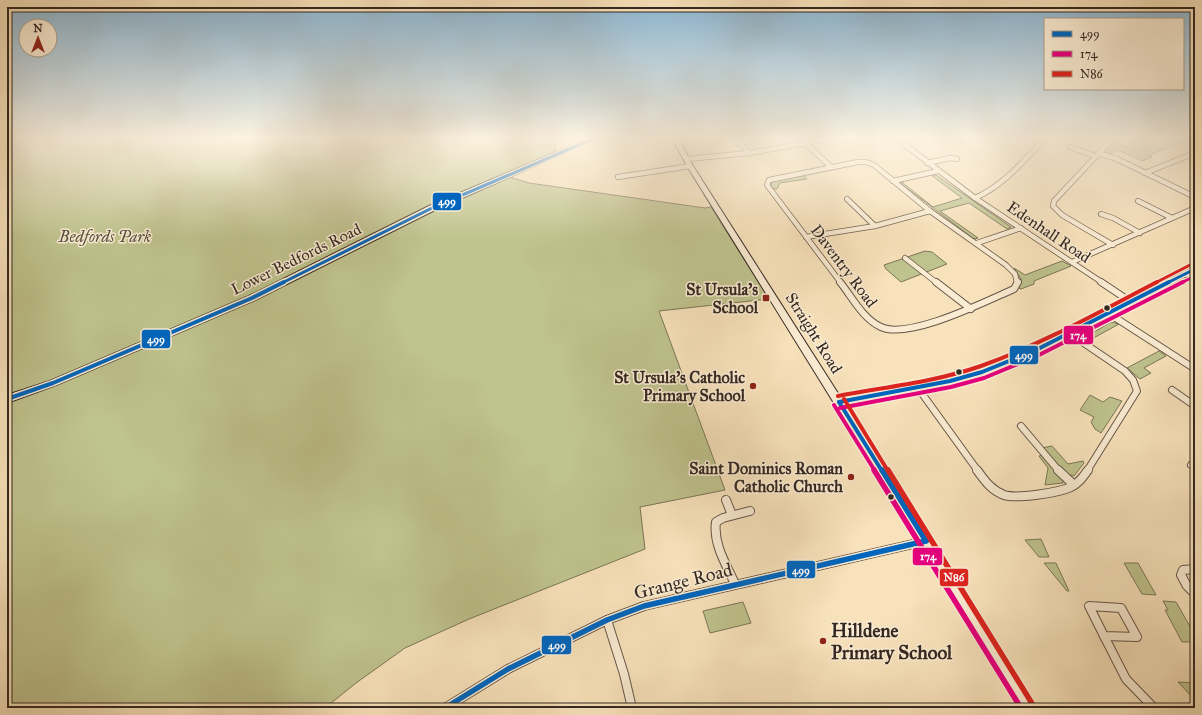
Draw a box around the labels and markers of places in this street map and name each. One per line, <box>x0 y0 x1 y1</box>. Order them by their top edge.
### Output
place label: St Ursula's School <box>686 280 759 317</box>
marker: St Ursula's School <box>761 293 771 303</box>
unlabelled marker <box>1102 303 1112 313</box>
unlabelled marker <box>954 367 964 377</box>
place label: St Ursula's Catholic Primary School <box>614 368 746 406</box>
marker: St Ursula's Catholic Primary School <box>748 381 758 391</box>
place label: Saint Dominics Roman Catholic Church <box>689 459 843 496</box>
marker: Saint Dominics Roman Catholic Church <box>846 472 856 482</box>
unlabelled marker <box>886 492 896 502</box>
place label: Hilldene Primary School <box>831 619 953 665</box>
marker: Hilldene Primary School <box>818 636 828 646</box>

